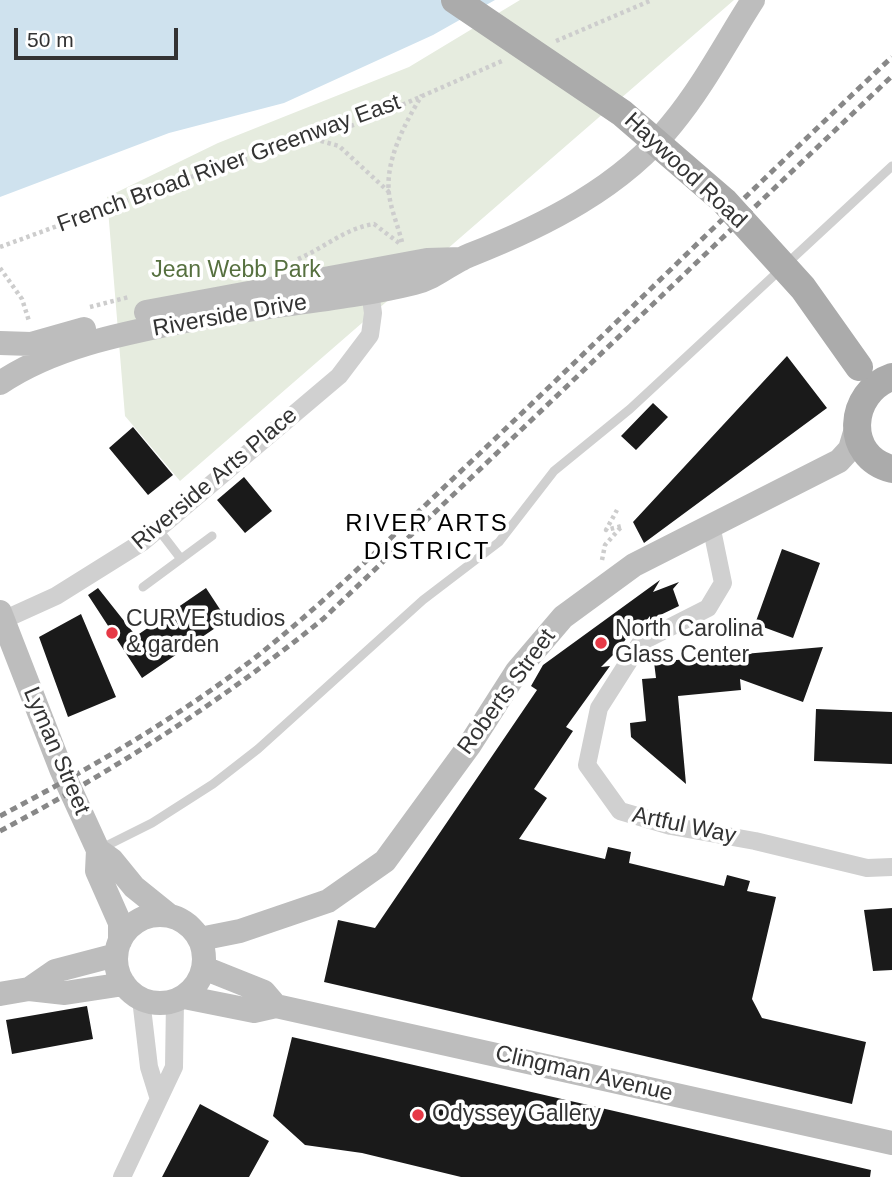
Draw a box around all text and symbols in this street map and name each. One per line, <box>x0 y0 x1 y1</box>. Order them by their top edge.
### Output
scale bar <box>18 14 182 58</box>
text: 50 m <box>27 28 74 51</box>
street label: French Broad River Greenway East <box>54 89 404 239</box>
street label: Haywood Road <box>618 107 752 235</box>
park label: Jean Webb Park <box>151 257 321 285</box>
street label: Riverside Drive <box>151 289 309 343</box>
street label: Riverside Arts Place <box>127 402 303 556</box>
district label: RIVER ARTS DISTRICT <box>346 510 508 566</box>
place label: CURVE studios & garden <box>126 606 285 660</box>
place label: North Carolina Glass Center <box>615 616 763 670</box>
street label: Roberts Street <box>452 624 562 760</box>
marker: CURVE studios & garden <box>104 625 120 641</box>
marker: North Carolina Glass Center <box>593 635 609 651</box>
street label: Lyman Street <box>17 683 95 819</box>
street label: Artful Way <box>630 802 738 850</box>
street label: Clingman Avenue <box>493 1040 675 1108</box>
place label: Odyssey Gallery <box>432 1101 601 1129</box>
marker: Odyssey Gallery <box>410 1107 426 1123</box>

